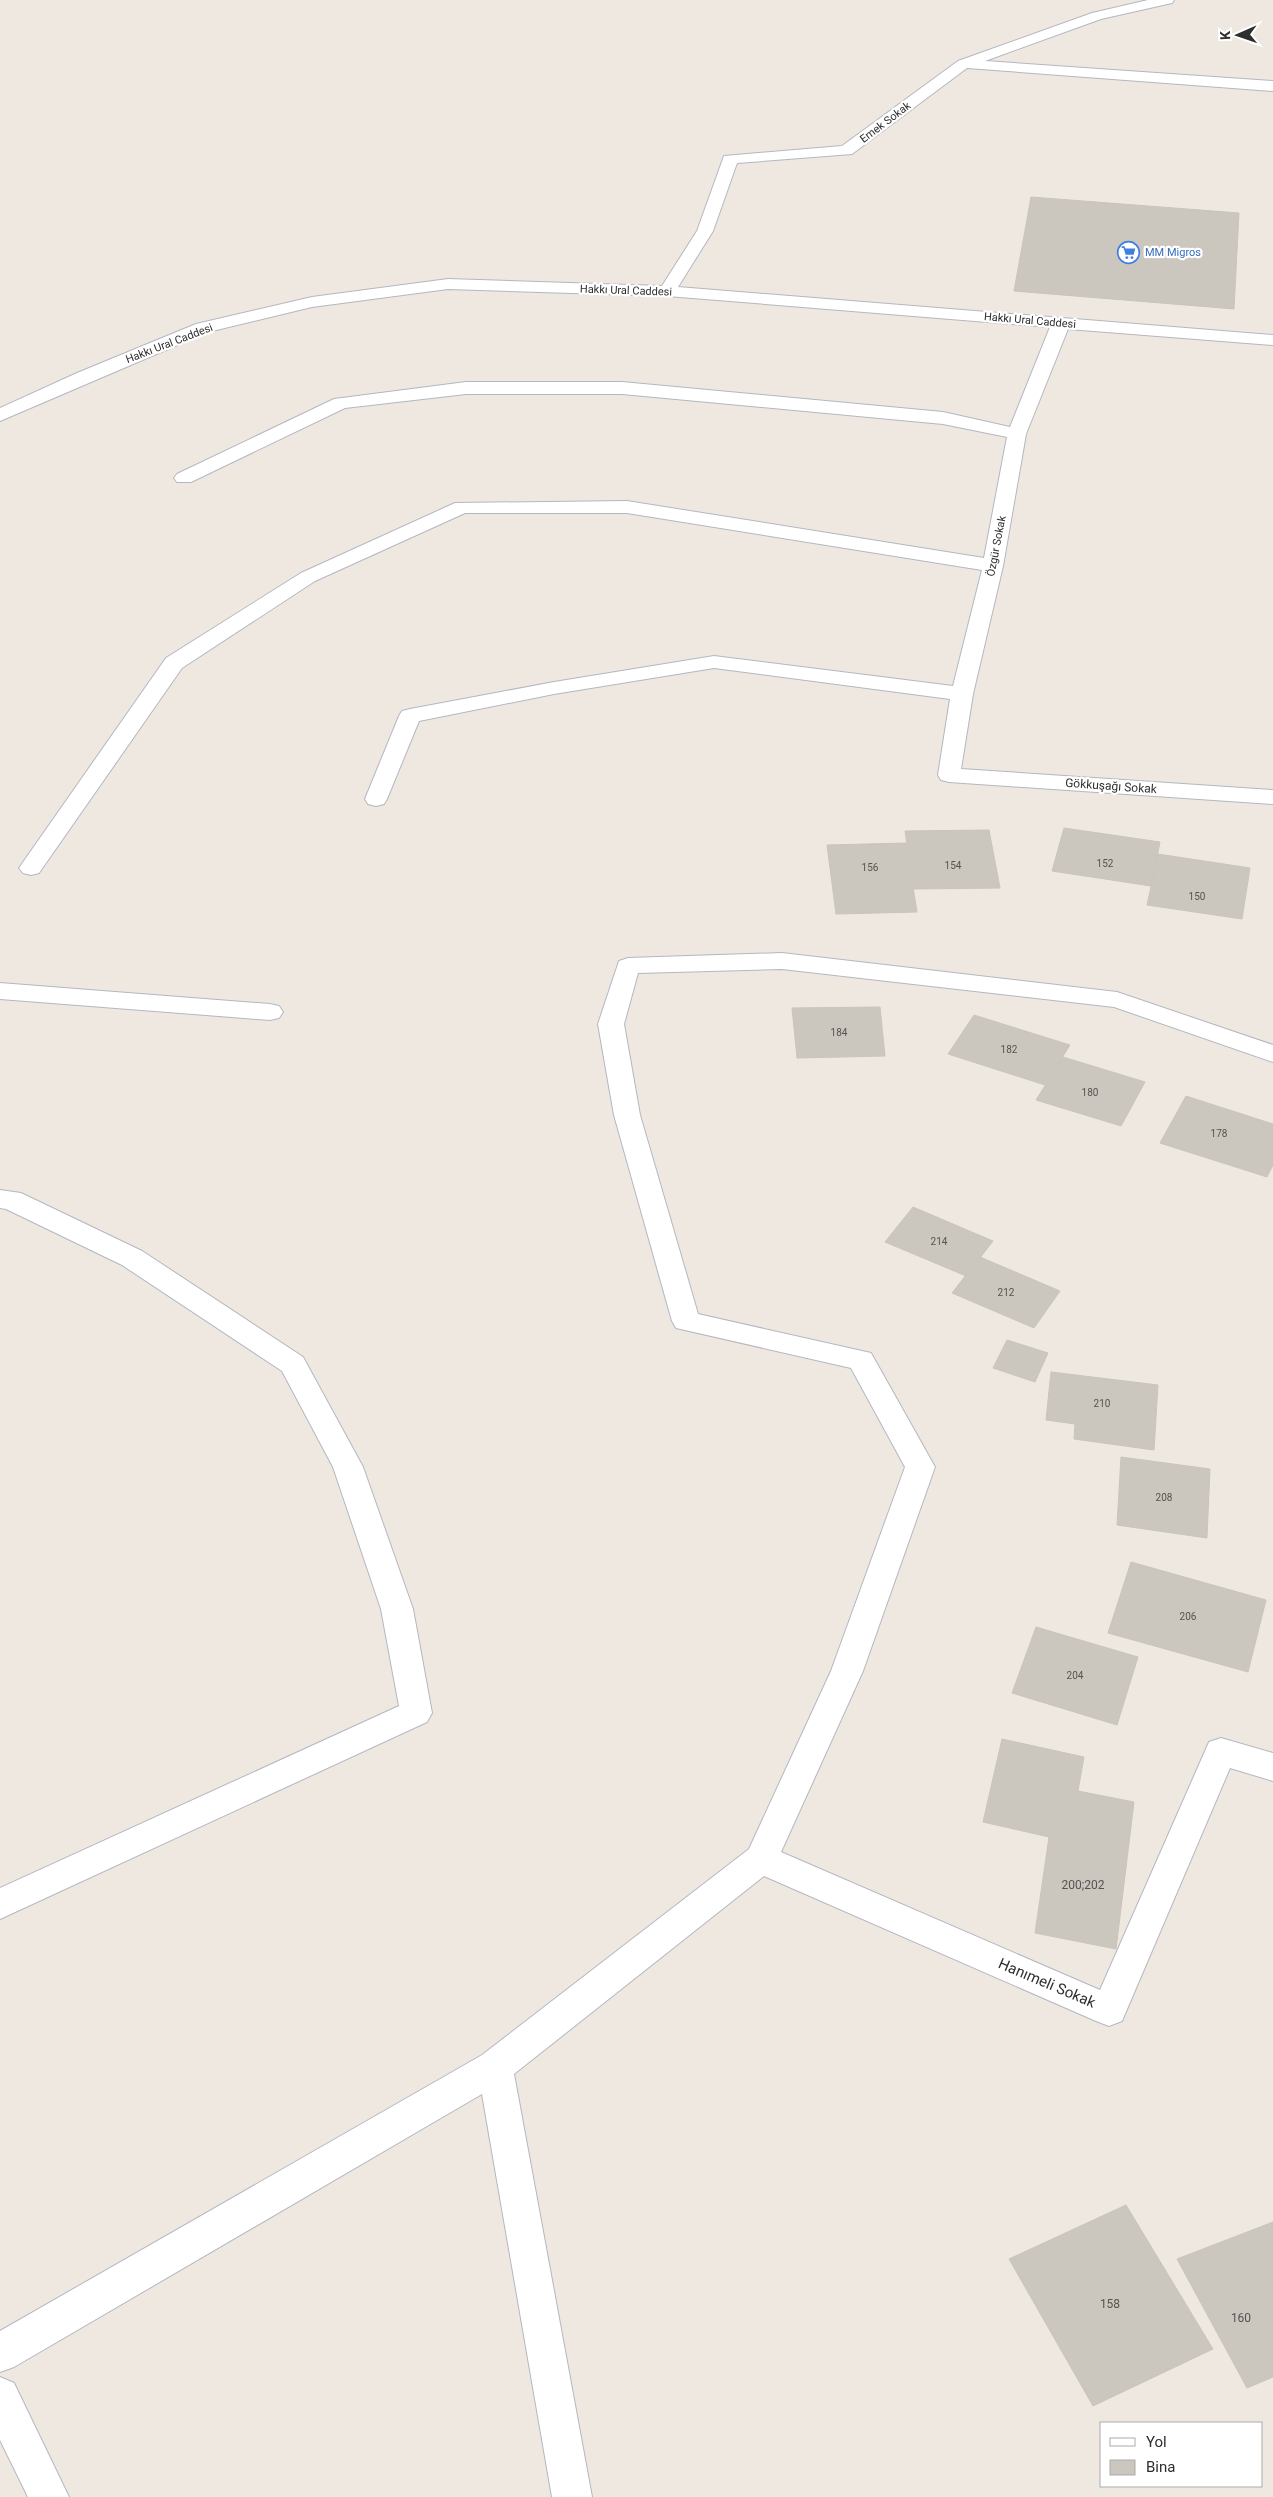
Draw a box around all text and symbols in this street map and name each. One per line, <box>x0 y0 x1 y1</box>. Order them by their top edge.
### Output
north arrow <box>1213 10 1263 60</box>
text: K <box>1217 31 1233 40</box>
street label: Emek Sokak <box>857 99 913 146</box>
supermarket icon: MM Migros <box>1117 240 1141 264</box>
place label: MM Migros <box>1145 246 1201 259</box>
street label: Hakkı Ural Caddesi <box>580 282 672 299</box>
street label: Hakkı Ural Caddesi <box>983 310 1076 331</box>
street label: Hakkı Ural Caddesi <box>124 321 215 366</box>
street label: Özgür Sokak <box>984 514 1009 578</box>
street label: Gökkuşağı Sokak <box>1065 776 1158 796</box>
house number: 152 <box>1097 858 1114 869</box>
house number: 154 <box>945 860 962 871</box>
house number: 156 <box>862 862 879 873</box>
house number: 150 <box>1189 891 1206 902</box>
house number: 184 <box>831 1027 848 1038</box>
house number: 182 <box>1001 1044 1018 1055</box>
house number: 180 <box>1082 1087 1099 1098</box>
house number: 178 <box>1211 1128 1228 1139</box>
house number: 214 <box>931 1236 948 1247</box>
house number: 212 <box>998 1287 1015 1298</box>
house number: 210 <box>1094 1398 1111 1409</box>
house number: 208 <box>1156 1492 1173 1503</box>
house number: 206 <box>1180 1611 1197 1622</box>
house number: 204 <box>1067 1670 1084 1681</box>
house number: 200;202 <box>1061 1878 1105 1892</box>
street label: Hanımeli Sokak <box>996 1954 1099 2012</box>
house number: 158 <box>1100 2297 1120 2311</box>
house number: 160 <box>1231 2311 1251 2325</box>
legend <box>1100 2422 1263 2487</box>
text: Yol <box>1146 2433 1167 2451</box>
text: Bina <box>1146 2458 1175 2476</box>

